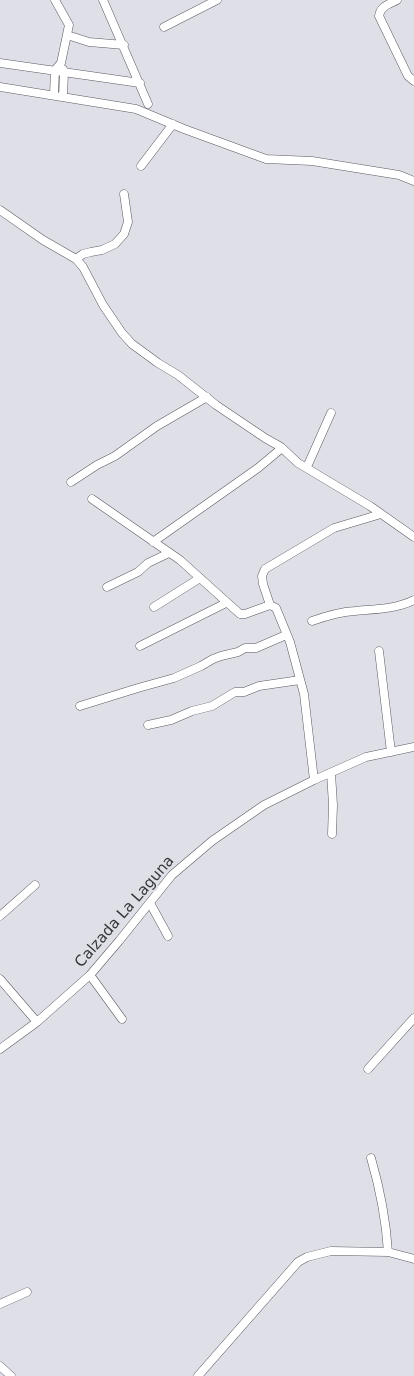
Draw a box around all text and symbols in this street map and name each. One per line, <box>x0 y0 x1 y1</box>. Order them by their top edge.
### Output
street label: Calzada La Laguna <box>72 853 178 971</box>

